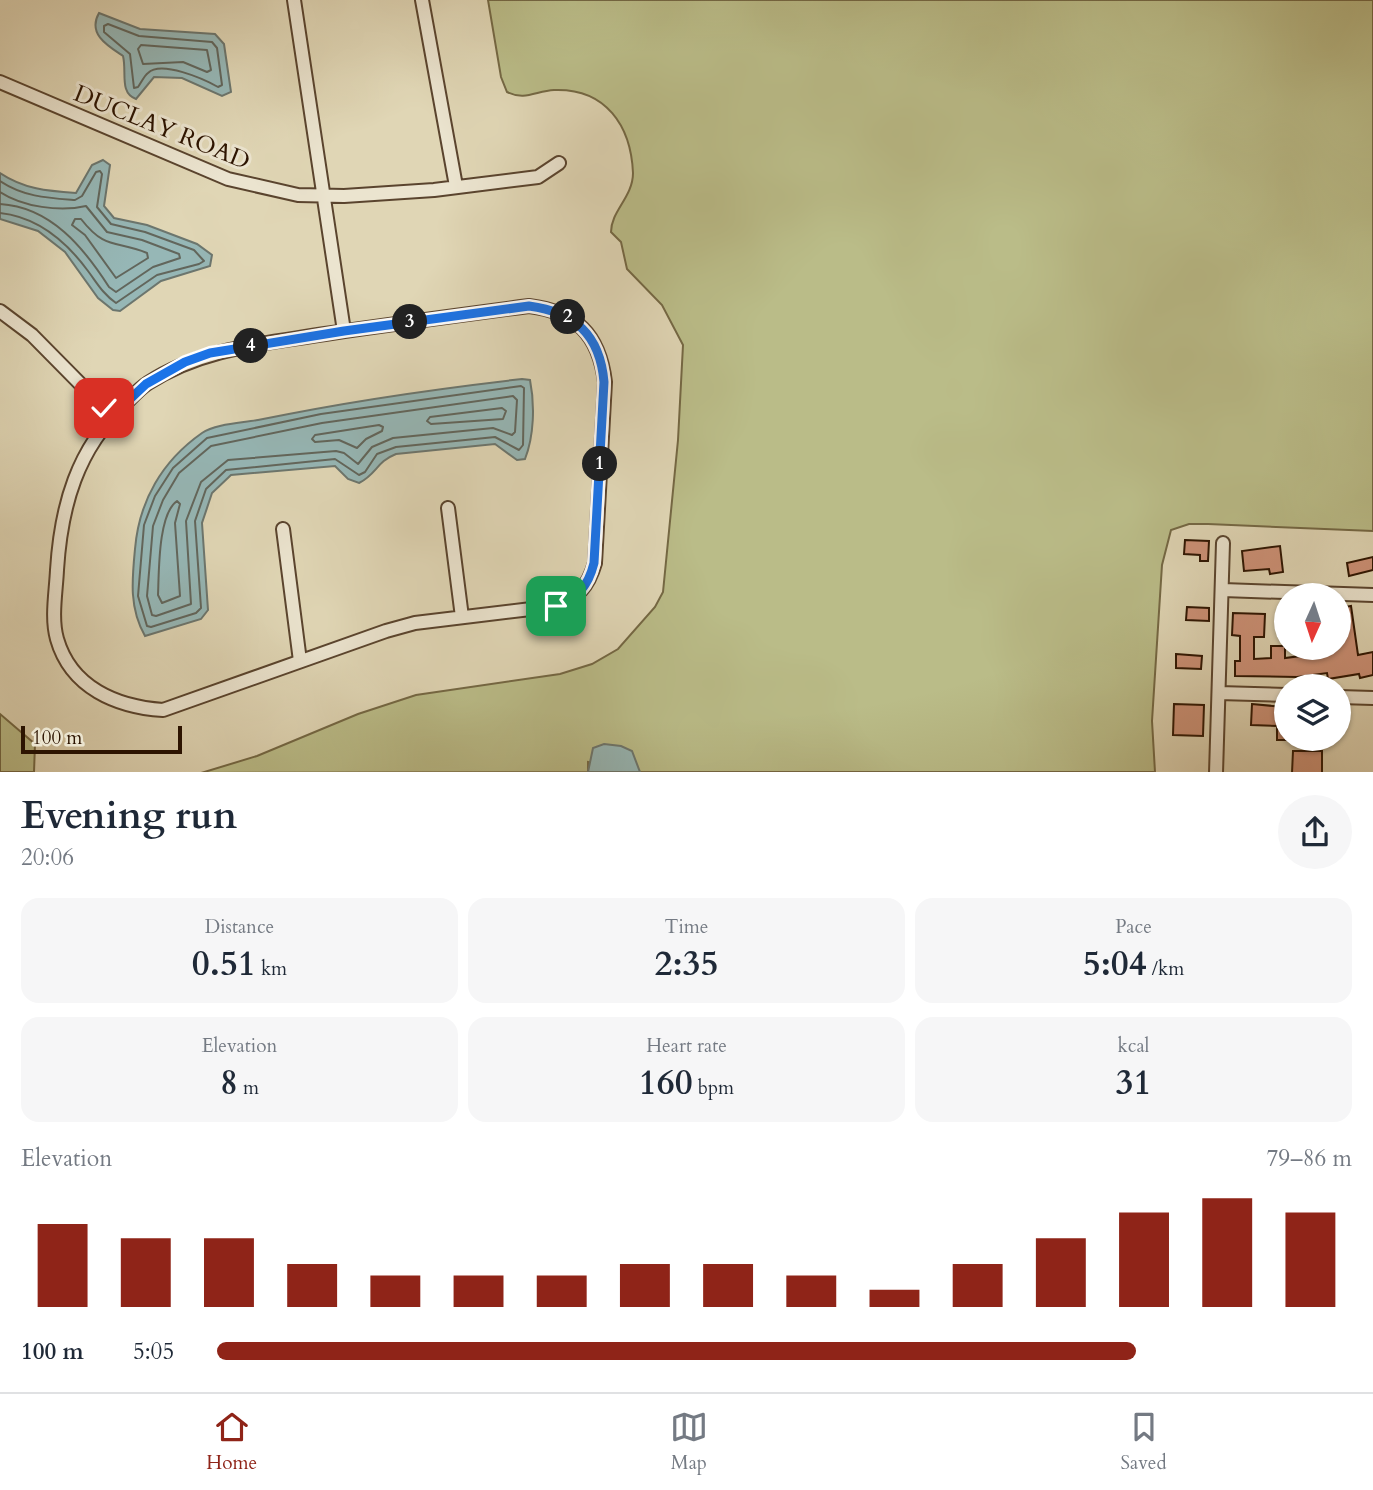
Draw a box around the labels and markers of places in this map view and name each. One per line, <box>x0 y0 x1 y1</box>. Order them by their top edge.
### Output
pin: 2 <box>550 300 586 334</box>
pin: 3 <box>392 304 428 340</box>
pin: 4 <box>233 328 268 364</box>
pin <box>74 378 134 438</box>
pin: 1 <box>582 447 618 482</box>
pin <box>526 576 586 636</box>

